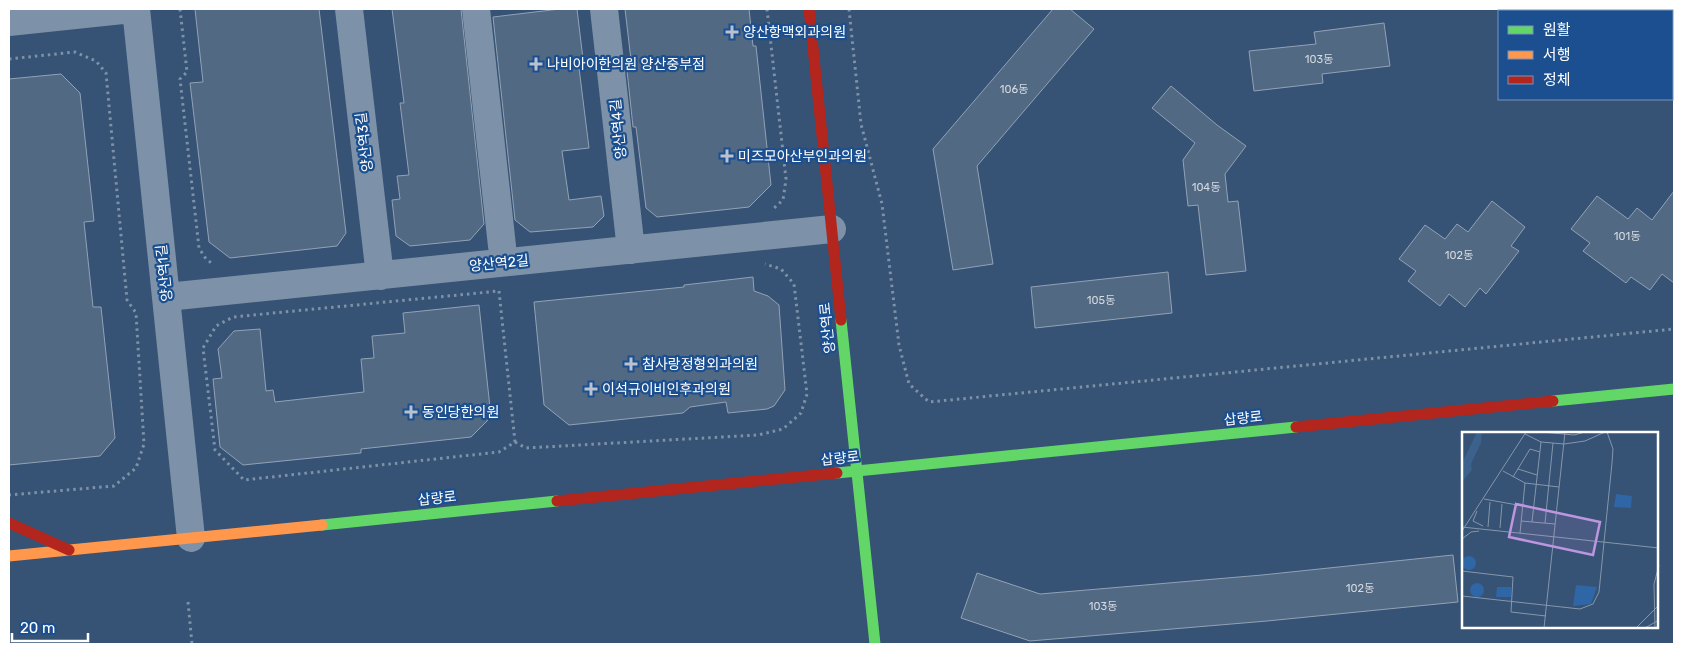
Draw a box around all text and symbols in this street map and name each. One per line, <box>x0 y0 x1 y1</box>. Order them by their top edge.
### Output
legend <box>1498 10 1673 100</box>
text: 원활 <box>1543 21 1571 39</box>
place label: 양산항맥외과의원 <box>743 24 846 41</box>
marker: 양산항맥외과의원 <box>725 25 739 39</box>
text: 서행 <box>1543 46 1571 64</box>
house number: 103동 <box>1305 53 1333 66</box>
place label: 나비아이한의원 양산중부점 <box>547 56 705 73</box>
marker: 나비아이한의원 양산중부점 <box>529 57 543 71</box>
text: 정체 <box>1543 71 1571 89</box>
house number: 106동 <box>1000 83 1028 96</box>
street label: 양산역4길 <box>607 98 630 160</box>
street label: 양산역3길 <box>352 111 377 173</box>
place label: 미즈모아산부인과의원 <box>738 148 867 165</box>
marker: 미즈모아산부인과의원 <box>720 149 734 163</box>
house number: 104동 <box>1192 181 1220 194</box>
house number: 101동 <box>1614 230 1640 243</box>
street label: 양산역1길 <box>153 243 176 302</box>
house number: 102동 <box>1445 249 1473 262</box>
street label: 양산역2길 <box>468 252 530 275</box>
house number: 105동 <box>1087 294 1115 307</box>
street label: 양산역로 <box>816 301 839 354</box>
place label: 참사랑정형외과의원 <box>642 356 758 373</box>
marker: 참사랑정형외과의원 <box>624 357 638 371</box>
place label: 이석규이비인후과의원 <box>602 381 731 398</box>
marker: 이석규이비인후과의원 <box>584 382 598 396</box>
place label: 동인당한의원 <box>422 404 499 421</box>
marker: 동인당한의원 <box>404 405 418 419</box>
street label: 삽량로 <box>1223 408 1263 429</box>
inset map <box>1462 432 1658 628</box>
street label: 삽량로 <box>820 448 860 469</box>
street label: 삽량로 <box>417 488 457 509</box>
house number: 102동 <box>1346 582 1374 595</box>
house number: 103동 <box>1089 600 1117 613</box>
scale bar <box>12 610 89 642</box>
text: 20 m <box>20 619 55 637</box>

